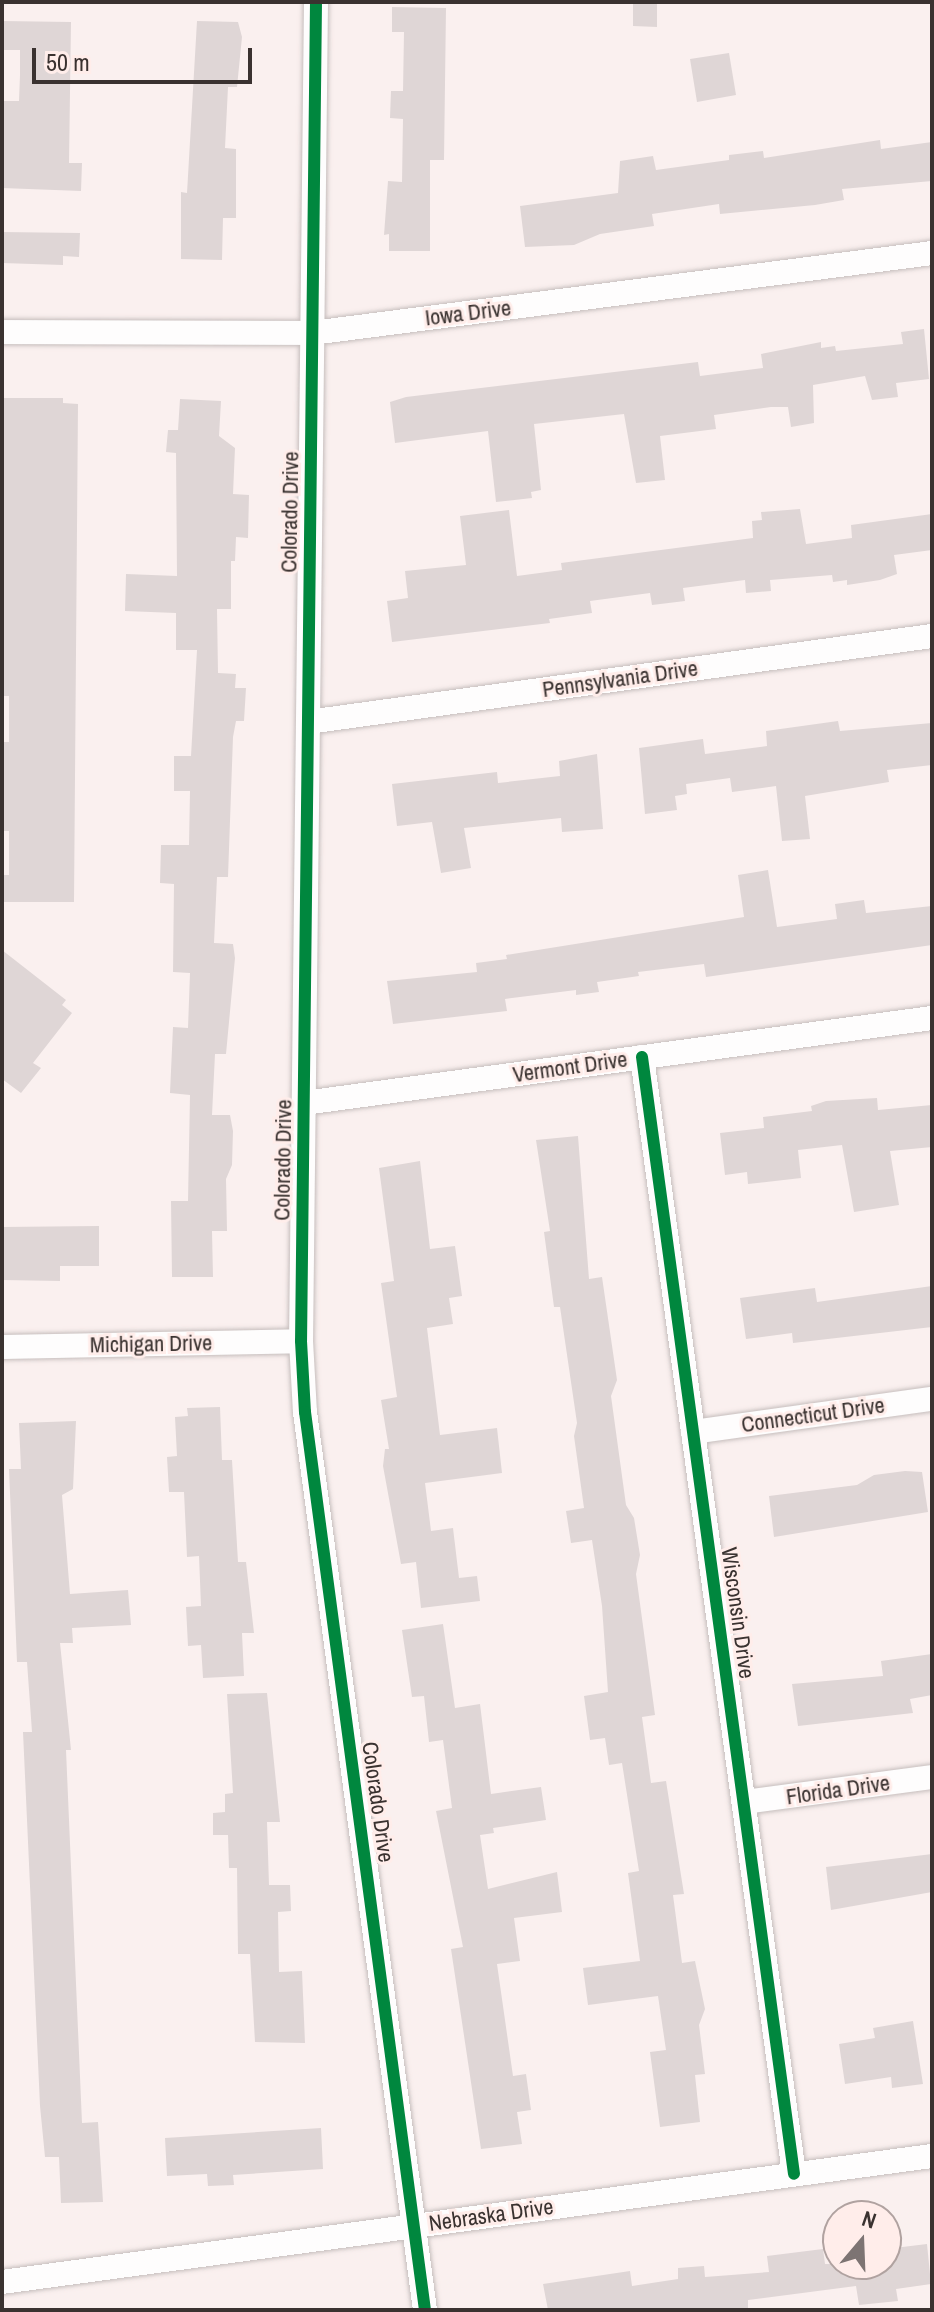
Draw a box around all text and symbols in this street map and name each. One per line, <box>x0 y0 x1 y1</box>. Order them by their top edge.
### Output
scale bar <box>36 32 256 82</box>
text: 50 m <box>46 46 90 78</box>
street label: Iowa Drive <box>424 295 512 331</box>
street label: Colorado Drive <box>276 451 304 573</box>
street label: Pennsylvania Drive <box>541 655 699 703</box>
street label: Vermont Drive <box>511 1046 629 1088</box>
street label: Colorado Drive <box>269 1099 297 1221</box>
street label: Michigan Drive <box>90 1330 212 1358</box>
street label: Connecticut Drive <box>740 1392 886 1438</box>
street label: Wisconsin Drive <box>716 1546 760 1680</box>
street label: Colorado Drive <box>356 1740 400 1864</box>
street label: Florida Drive <box>785 1770 891 1810</box>
street label: Nebraska Drive <box>427 2193 555 2237</box>
north arrow <box>822 2200 902 2280</box>
text: N <box>858 2203 880 2236</box>

